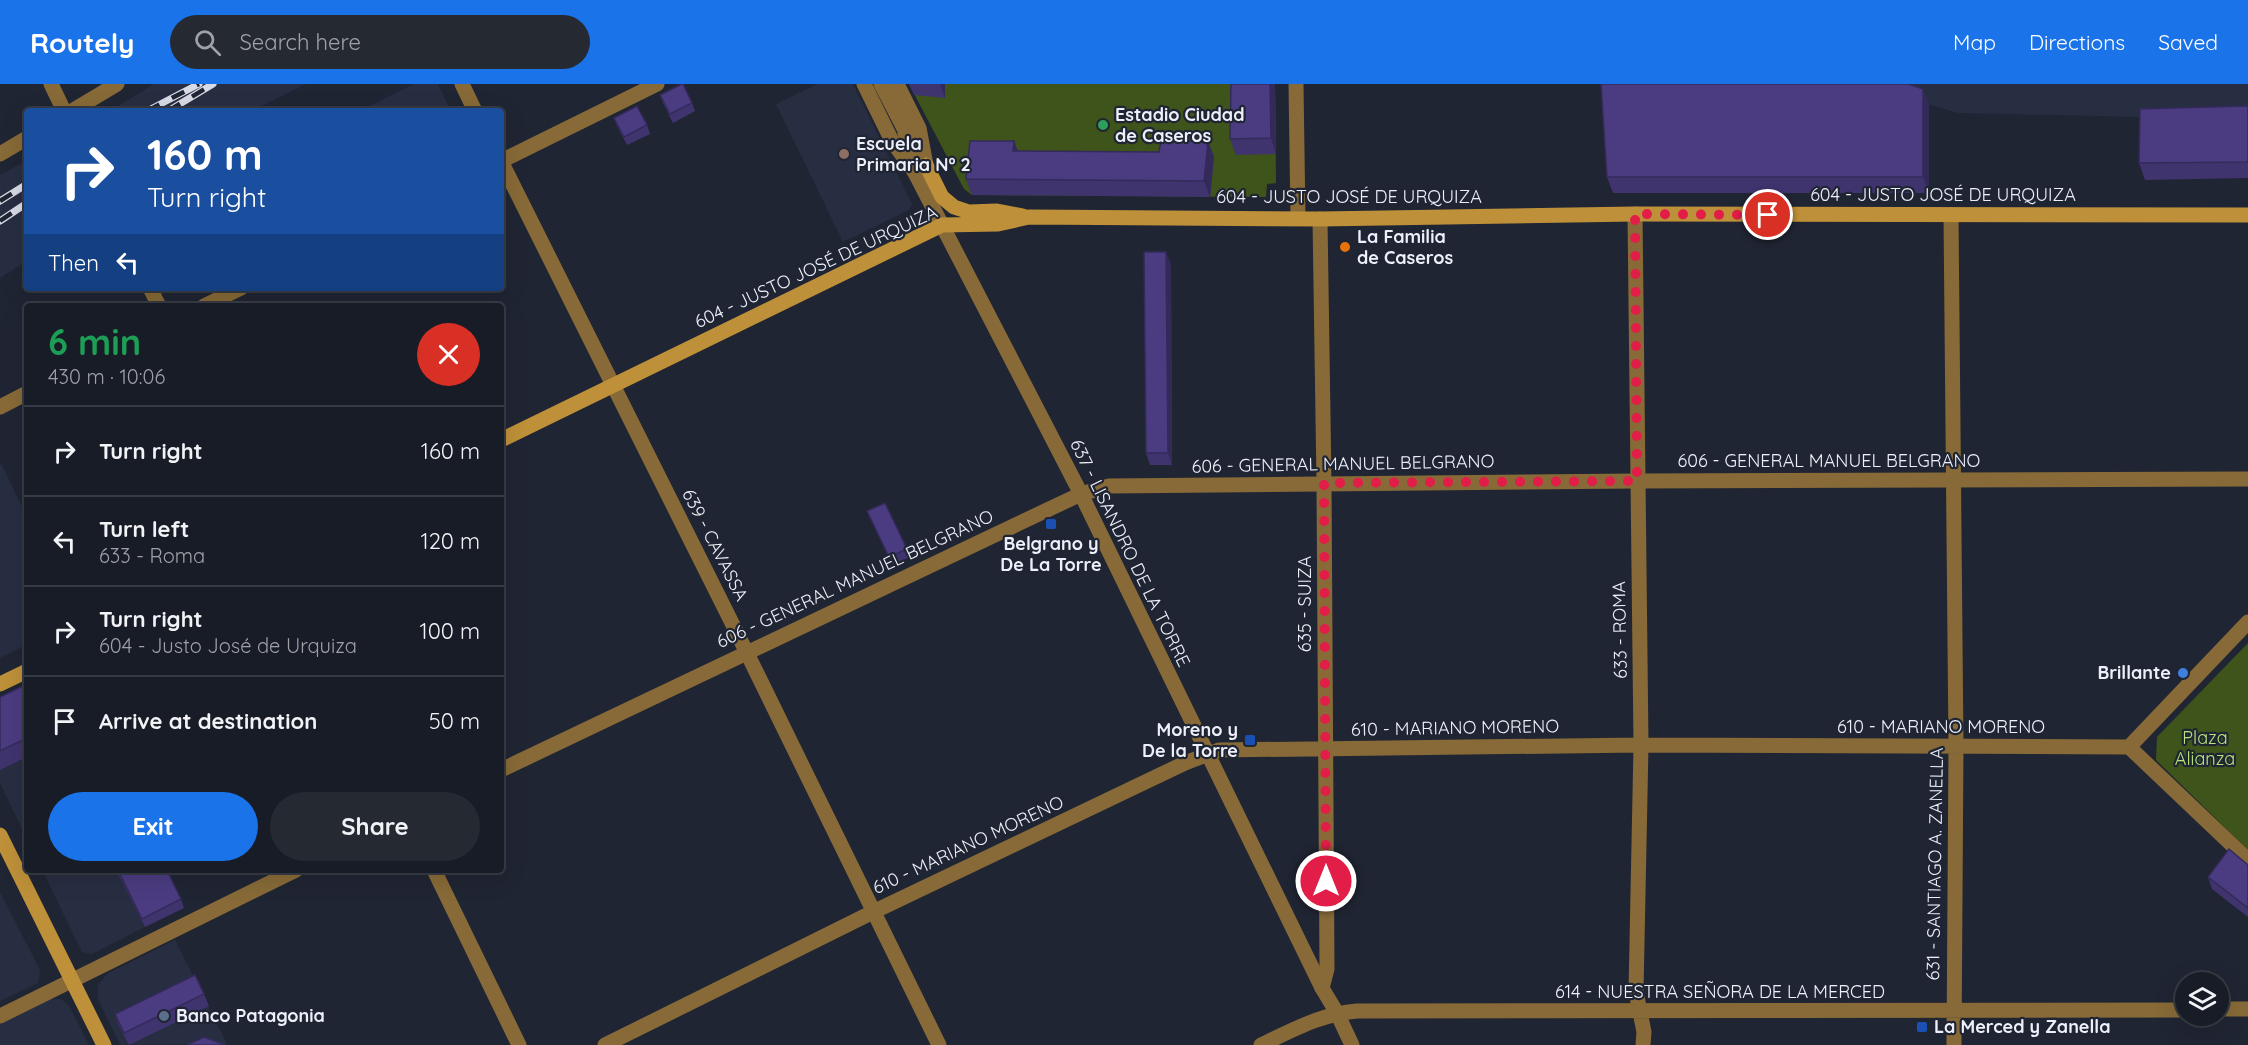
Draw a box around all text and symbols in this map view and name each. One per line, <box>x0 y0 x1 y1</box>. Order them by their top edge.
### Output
search box <box>170 15 590 69</box>
text: Routely <box>30 25 134 60</box>
icon: search <box>191 26 224 59</box>
text: Search here <box>239 28 361 56</box>
text: Map <box>1953 29 1996 55</box>
text: Directions <box>2029 29 2125 55</box>
text: Saved <box>2158 29 2218 55</box>
place label: Estadio Ciudad de Caseros <box>1115 103 1244 147</box>
marker: Estadio Ciudad de Caseros <box>1096 118 1110 132</box>
text: 160 m <box>147 128 263 181</box>
icon: right <box>48 132 126 210</box>
place label: Escuela Primaria N° 2 <box>856 132 971 176</box>
marker: Escuela Primaria N° 2 <box>837 147 851 161</box>
text: Turn right <box>147 180 266 214</box>
street label: 604 - JUSTO JOSÉ DE URQUIZA <box>1810 183 2076 206</box>
street label: 604 - JUSTO JOSÉ DE URQUIZA <box>1216 185 1482 208</box>
pin <box>1742 189 1793 240</box>
icon: arrive <box>1751 198 1784 231</box>
street label: 604 - JUSTO JOSÉ DE URQUIZA <box>691 200 941 333</box>
place label: La Familia de Caseros <box>1357 225 1453 269</box>
marker: La Familia de Caseros <box>1338 240 1352 254</box>
icon: left <box>111 246 144 279</box>
text: Then <box>48 249 99 277</box>
text: 6 min <box>48 319 141 364</box>
button: close <box>417 323 480 386</box>
text: 430 m · 10:06 <box>48 364 165 389</box>
icon: right <box>48 435 81 468</box>
street label: 637 - LISANDRO DE LA TORRE <box>1065 435 1196 670</box>
text: Turn right <box>99 437 203 465</box>
text: 160 m <box>421 437 480 465</box>
street label: 606 - GENERAL MANUEL BELGRANO <box>1191 449 1495 478</box>
street label: 606 - GENERAL MANUEL BELGRANO <box>1678 449 1980 472</box>
street label: 639 - CAVASSA <box>677 485 754 605</box>
street label: 606 - GENERAL MANUEL BELGRANO <box>713 504 997 653</box>
text: Turn left <box>99 515 189 543</box>
marker: Belgrano y De La Torre <box>1044 517 1058 531</box>
icon: left <box>48 525 81 558</box>
text: 120 m <box>421 527 480 555</box>
place label: Belgrano y De La Torre <box>1000 532 1102 576</box>
text: 633 - Roma <box>99 543 205 568</box>
street label: 635 - SUIZA <box>1293 555 1316 652</box>
street label: 633 - ROMA <box>1607 581 1632 679</box>
text: Turn right <box>99 605 203 633</box>
icon: right <box>48 615 81 648</box>
text: 100 m <box>420 617 480 645</box>
text: 604 - Justo José de Urquiza <box>99 633 357 658</box>
place label: Brillante <box>2098 661 2171 684</box>
marker: Brillante <box>2176 666 2190 680</box>
icon: arrive <box>48 705 81 738</box>
text: Arrive at destination <box>99 707 317 735</box>
text: 50 m <box>429 707 480 735</box>
street label: 610 - MARIANO MORENO <box>1351 714 1559 741</box>
street label: 610 - MARIANO MORENO <box>1837 715 2045 738</box>
place label: Moreno y De la Torre <box>1142 718 1238 762</box>
park label: Plaza Alianza <box>2175 726 2235 770</box>
marker: Moreno y De la Torre <box>1243 733 1257 747</box>
street label: 631 - SANTIAGO A. ZANELLA <box>1921 747 1948 981</box>
street label: 610 - MARIANO MORENO <box>869 790 1067 899</box>
button: Exit <box>48 792 258 861</box>
button: Share <box>270 792 480 861</box>
position arrow <box>1294 849 1358 913</box>
map controls <box>2175 972 2229 1026</box>
button: layers <box>2175 972 2229 1026</box>
street label: 614 - NUESTRA SEÑORA DE LA MERCED <box>1555 980 1885 1003</box>
place label: Banco Patagonia <box>176 1004 325 1027</box>
marker: Banco Patagonia <box>157 1009 171 1023</box>
place label: La Merced y Zanella <box>1934 1015 2111 1038</box>
marker: La Merced y Zanella <box>1915 1020 1929 1034</box>

